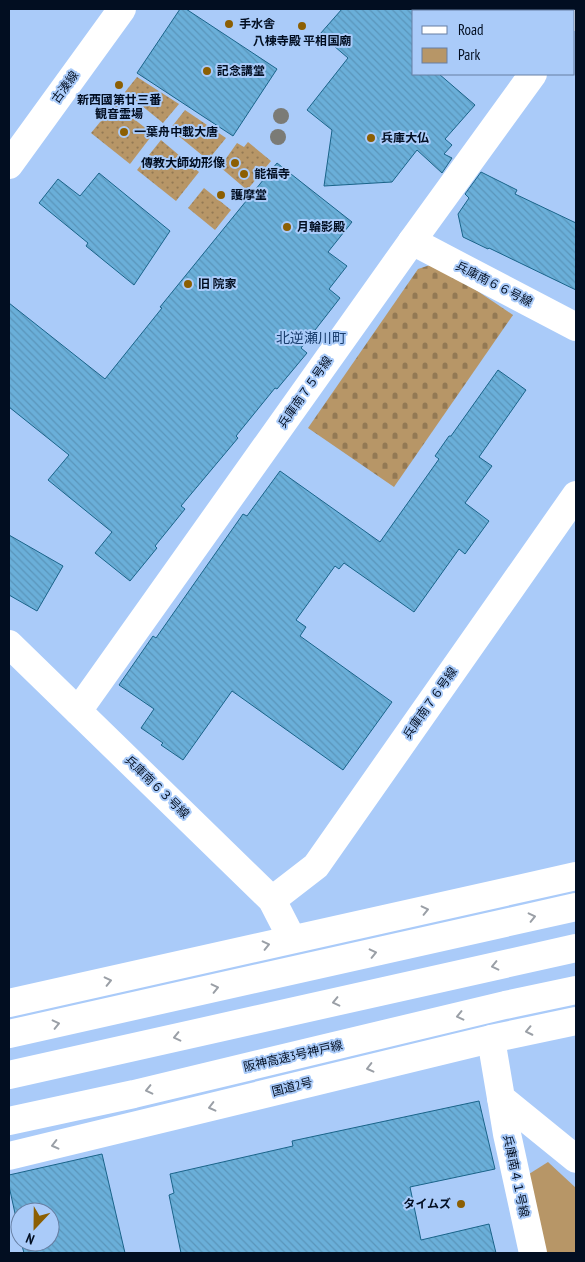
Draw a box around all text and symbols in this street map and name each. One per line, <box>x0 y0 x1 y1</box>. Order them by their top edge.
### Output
legend <box>412 10 575 75</box>
place label: 手水舎 <box>239 16 275 31</box>
marker: 手水舎 <box>223 18 235 30</box>
marker: 八棟寺殿 平相国廟 <box>296 20 308 32</box>
text: Road <box>458 20 484 39</box>
place label: 八棟寺殿 平相国廟 <box>253 33 351 48</box>
text: Park <box>458 45 480 64</box>
place label: 記念講堂 <box>217 63 265 78</box>
marker: 記念講堂 <box>201 65 213 77</box>
street label: 古湊線 <box>48 68 81 106</box>
marker: 新西國第廿三番 観音霊場 <box>113 79 125 91</box>
place label: 新西國第廿三番 観音霊場 <box>77 92 162 121</box>
place label: 一葉舟中載大唐 <box>134 124 218 139</box>
marker: 一葉舟中載大唐 <box>118 126 130 138</box>
place label: 兵庫大仏 <box>381 130 429 145</box>
marker: 兵庫大仏 <box>365 132 377 144</box>
place label: 傳教大師幼形像 <box>141 155 225 170</box>
marker: 傳教大師幼形像 <box>229 157 241 169</box>
place label: 能福寺 <box>254 166 290 181</box>
marker: 能福寺 <box>238 168 250 180</box>
place label: 護摩堂 <box>231 187 267 202</box>
marker: 護摩堂 <box>215 189 227 201</box>
place label: 月輪影殿 <box>297 219 345 234</box>
marker: 月輪影殿 <box>281 221 293 233</box>
street label: 兵庫南６６号線 <box>453 258 535 309</box>
place label: 旧 院家 <box>198 276 236 291</box>
marker: 旧 院家 <box>182 278 194 290</box>
district label: 北逆瀬川町 <box>276 329 346 347</box>
street label: 兵庫南７５号線 <box>274 353 335 430</box>
street label: 兵庫南７６号線 <box>399 664 460 741</box>
street label: 兵庫南６３号線 <box>122 752 193 821</box>
one-way arrow <box>420 905 429 916</box>
one-way arrow <box>528 912 536 923</box>
one-way arrow <box>262 940 271 951</box>
one-way arrow <box>369 948 378 958</box>
one-way arrow <box>490 960 499 971</box>
one-way arrow <box>103 976 112 987</box>
one-way arrow <box>210 983 219 994</box>
one-way arrow <box>331 996 340 1007</box>
one-way arrow <box>456 1010 465 1021</box>
one-way arrow <box>52 1019 61 1030</box>
one-way arrow <box>524 1025 533 1036</box>
one-way arrow <box>173 1031 182 1042</box>
street label: 阪神高速3号神戸線 <box>242 1037 344 1074</box>
one-way arrow <box>366 1062 375 1073</box>
street label: 国道2号 <box>270 1074 314 1099</box>
one-way arrow <box>145 1084 154 1095</box>
one-way arrow <box>208 1101 217 1112</box>
street label: 兵庫南４１号線 <box>500 1133 533 1219</box>
one-way arrow <box>50 1139 59 1150</box>
place label: タイムズ <box>403 1196 451 1211</box>
marker: タイムズ <box>455 1198 467 1210</box>
north arrow <box>10 1202 60 1252</box>
text: N <box>23 1229 37 1249</box>

